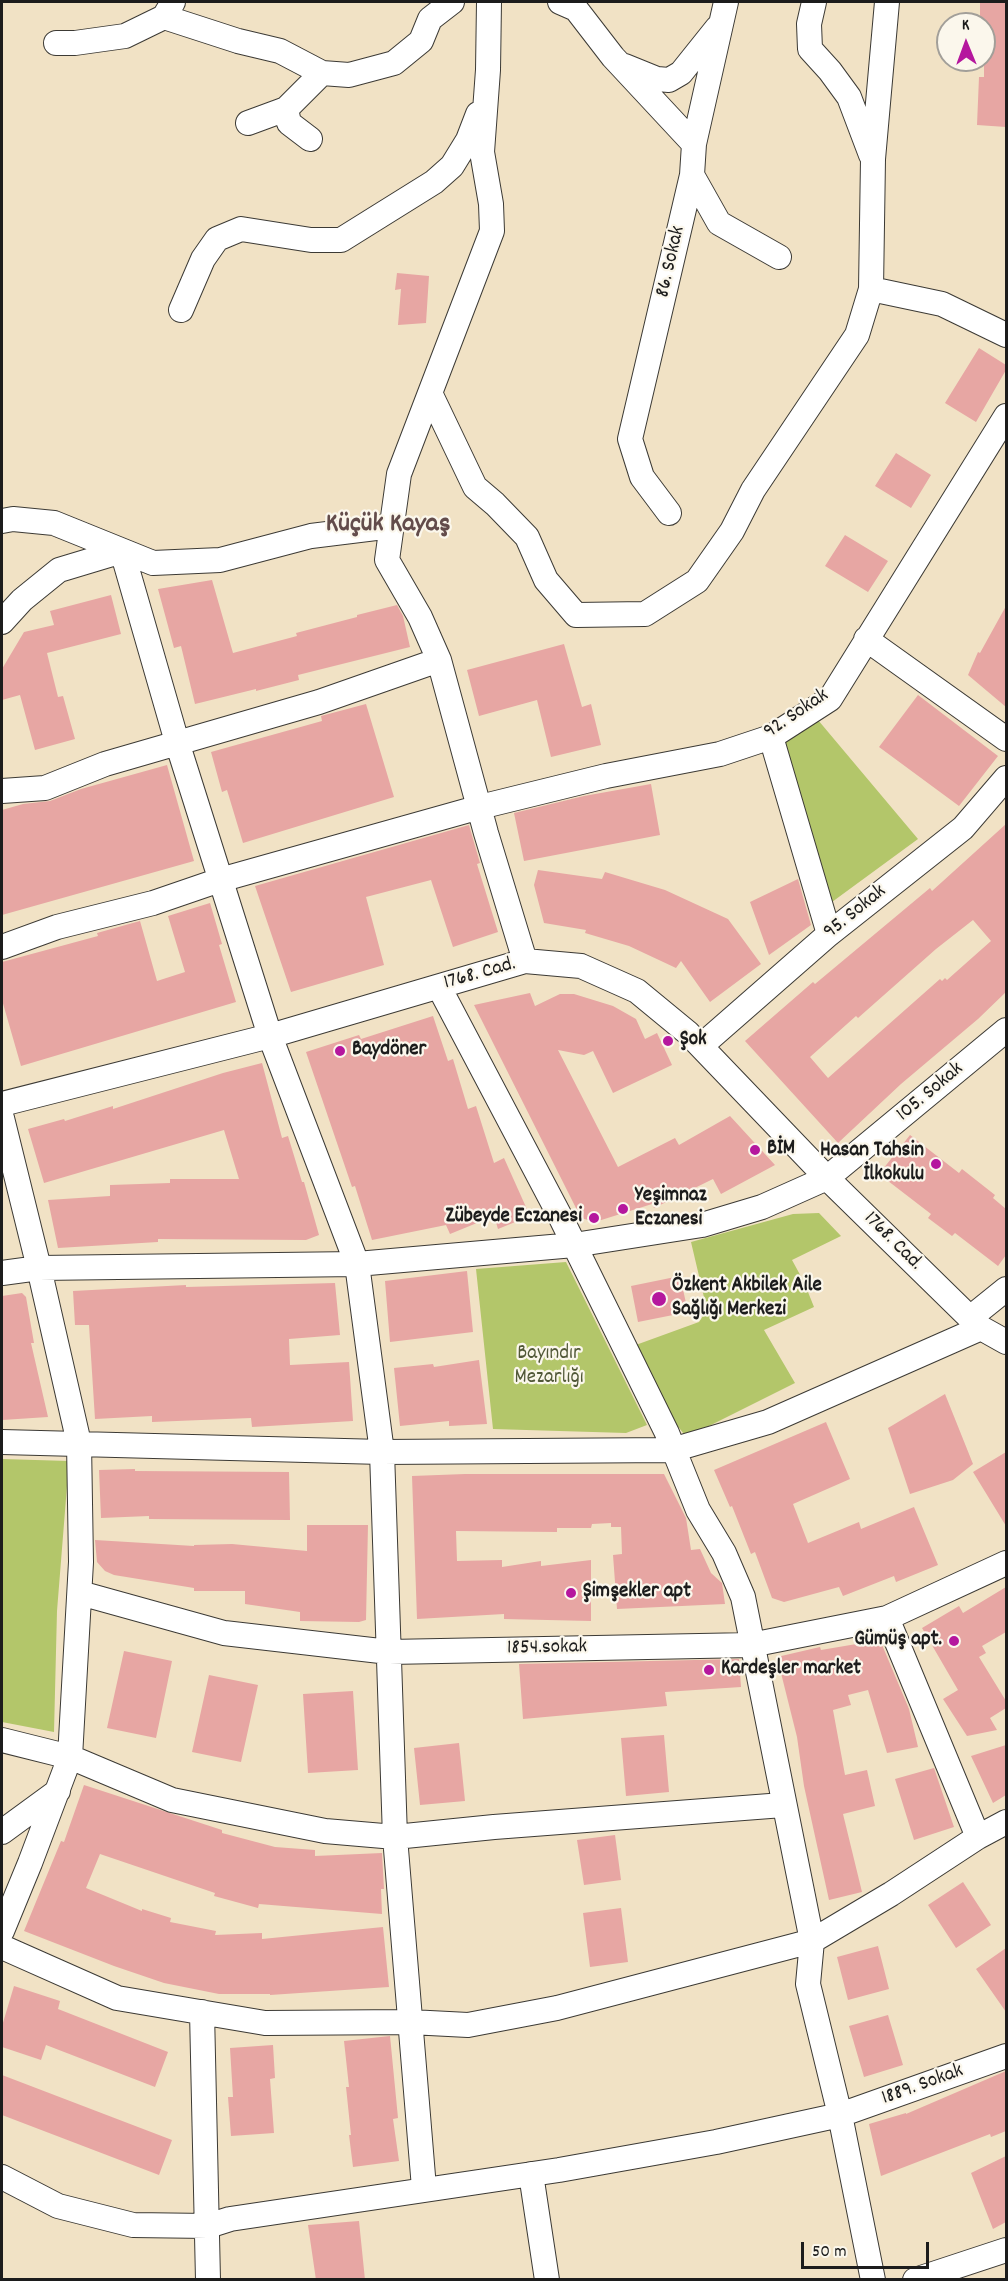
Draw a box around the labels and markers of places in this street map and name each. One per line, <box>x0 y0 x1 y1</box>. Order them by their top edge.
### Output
place label: Şok <box>680 1028 707 1054</box>
marker: Şok <box>661 1034 675 1048</box>
place label: Baydöner <box>352 1038 426 1064</box>
marker: Baydöner <box>333 1044 347 1058</box>
place label: BİM <box>767 1137 795 1163</box>
place label: Hasan Tahsin İlkokulu <box>820 1139 924 1189</box>
marker: BİM <box>748 1143 762 1157</box>
marker: Hasan Tahsin İlkokulu <box>929 1157 943 1171</box>
place label: Yeşimnaz Eczanesi <box>635 1184 707 1234</box>
marker: Yeşimnaz Eczanesi <box>616 1202 630 1216</box>
place label: Zübeyde Eczanesi <box>446 1205 582 1231</box>
marker: Zübeyde Eczanesi <box>587 1211 601 1225</box>
place label: Özkent Akbilek Aile Sağlığı Merkezi <box>672 1274 822 1324</box>
marker: Özkent Akbilek Aile Sağlığı Merkezi <box>650 1290 668 1308</box>
place label: Şimşekler apt <box>583 1580 691 1606</box>
marker: Şimşekler apt <box>564 1586 578 1600</box>
place label: Gümüş apt. <box>854 1628 942 1654</box>
marker: Gümüş apt. <box>947 1634 961 1648</box>
place label: Kardeşler market <box>721 1657 861 1683</box>
marker: Kardeşler market <box>702 1663 716 1677</box>

